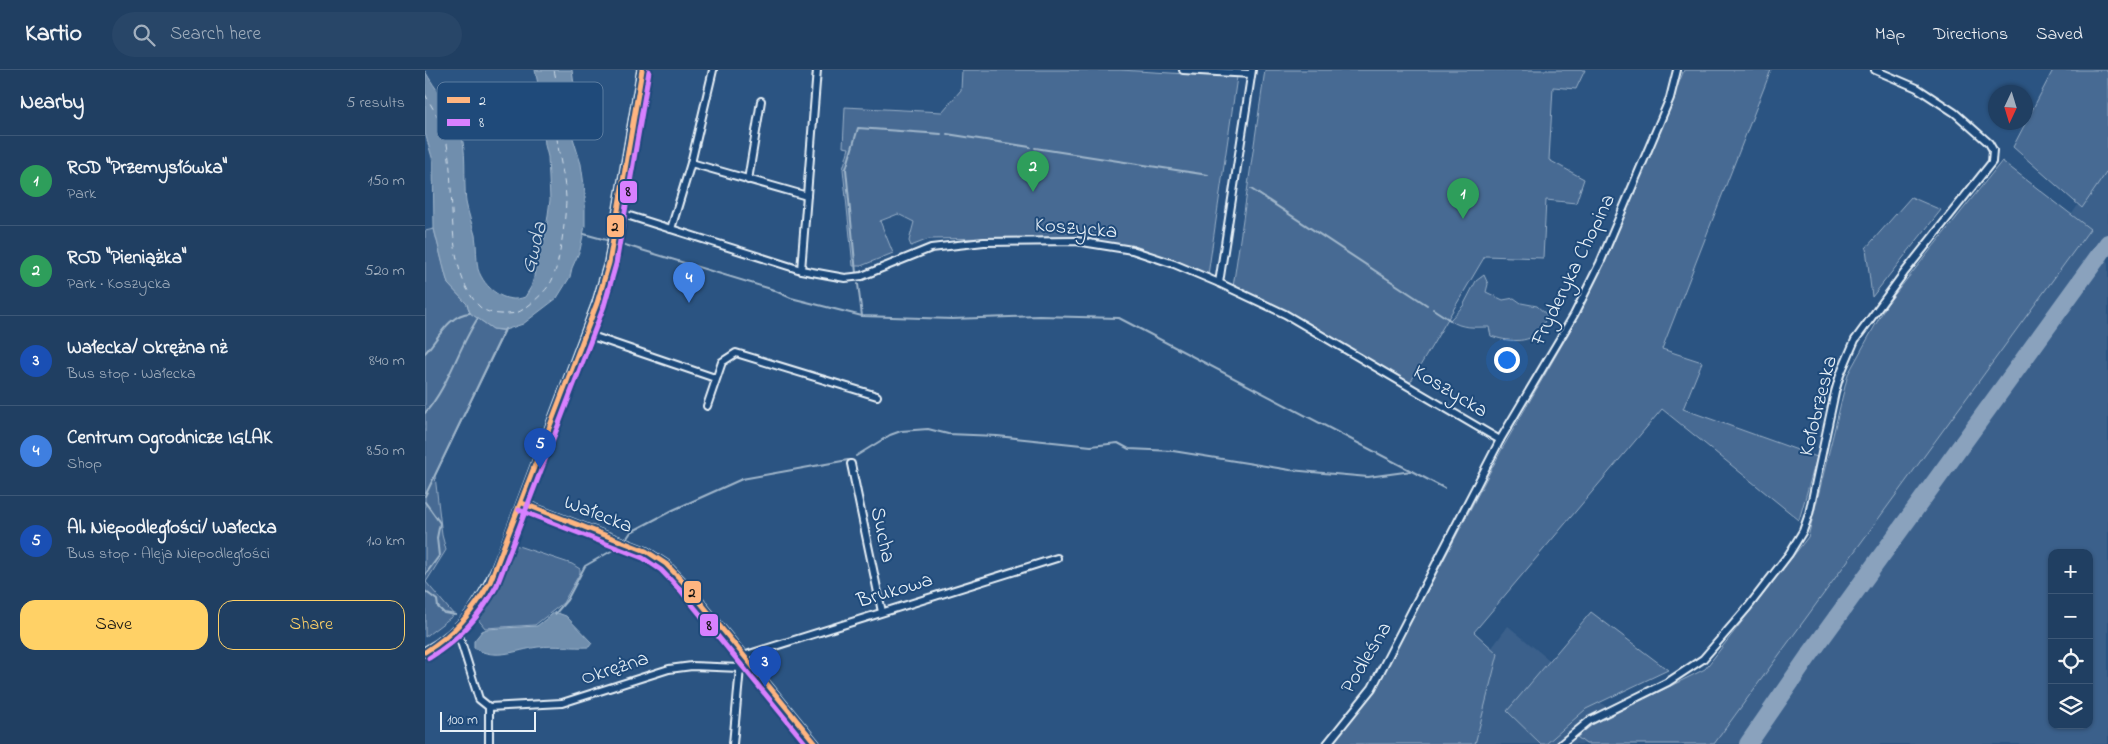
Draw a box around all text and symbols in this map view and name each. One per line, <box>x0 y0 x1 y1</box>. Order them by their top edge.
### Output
search box <box>112 12 462 57</box>
text: Kartio <box>25 17 82 52</box>
icon: search <box>130 21 158 49</box>
text: Search here <box>170 21 261 48</box>
text: Map <box>1875 22 1905 48</box>
text: Directions <box>1933 22 2008 48</box>
text: Saved <box>2036 22 2083 48</box>
legend <box>437 82 603 140</box>
north arrow <box>1988 85 2033 130</box>
text: Nearby <box>20 88 84 118</box>
text: 5 results <box>346 91 405 115</box>
text: 2 <box>479 91 486 112</box>
text: 8 <box>479 113 484 134</box>
pin: 2 <box>1017 151 1049 192</box>
text: ROD "Przemysłówka" <box>67 155 227 182</box>
text: 1 <box>33 169 39 193</box>
text: 150 m <box>367 169 405 193</box>
pin: 1 <box>1447 178 1479 219</box>
line badge: 8 <box>619 180 638 204</box>
text: Park <box>67 182 96 206</box>
text: 8 <box>624 182 631 203</box>
street label: Fryderyka Chopina <box>1524 189 1625 353</box>
street label: Koszycka <box>1033 210 1119 250</box>
line badge: 2 <box>606 214 625 238</box>
text: 2 <box>611 217 619 238</box>
water label: Gwda <box>513 218 558 277</box>
text: ROD "Pieniążka" <box>67 245 187 272</box>
text: 2 <box>32 259 40 283</box>
text: 520 m <box>365 259 405 283</box>
pin: 4 <box>673 262 705 303</box>
text: Park · Koszycka <box>67 272 170 296</box>
text: Wałecka/ Okrężna nż <box>67 335 227 362</box>
your location <box>1494 347 1520 373</box>
text: 3 <box>33 349 39 373</box>
text: 840 m <box>369 349 405 373</box>
street label: Kołobrzeska <box>1792 353 1846 459</box>
street label: Koszycka <box>1406 358 1493 428</box>
text: Bus stop · Wałecka <box>67 362 196 386</box>
text: Centrum Ogrodnicze IGLAK <box>67 425 272 452</box>
pin: 5 <box>524 428 556 469</box>
text: 4 <box>33 439 39 463</box>
text: 850 m <box>367 439 405 463</box>
text: Shop <box>67 452 102 476</box>
street label: Wałecka <box>559 488 637 542</box>
street label: Sucha <box>861 504 903 566</box>
text: Al. Niepodległości/ Wałecka <box>67 515 277 542</box>
text: 5 <box>31 529 41 553</box>
text: 1.0 km <box>366 529 405 553</box>
text: Bus stop · Aleja Niepodległości <box>67 542 270 566</box>
map controls <box>2048 549 2093 729</box>
button: + <box>2048 549 2093 594</box>
street label: Brukowa <box>852 565 937 617</box>
line badge: 2 <box>683 580 702 604</box>
text: 2 <box>688 583 696 604</box>
button: − <box>2048 594 2093 639</box>
button: Save <box>20 600 208 650</box>
button: Share <box>218 600 405 650</box>
line badge: 8 <box>699 613 719 637</box>
text: 8 <box>705 616 712 637</box>
street label: Podleśna <box>1334 616 1400 700</box>
button: locate <box>2048 639 2093 684</box>
street label: Okrężna <box>577 644 653 694</box>
pin: 3 <box>749 646 781 687</box>
button: layers <box>2048 684 2093 729</box>
scale bar <box>440 709 536 732</box>
text: 100 m <box>447 710 478 731</box>

